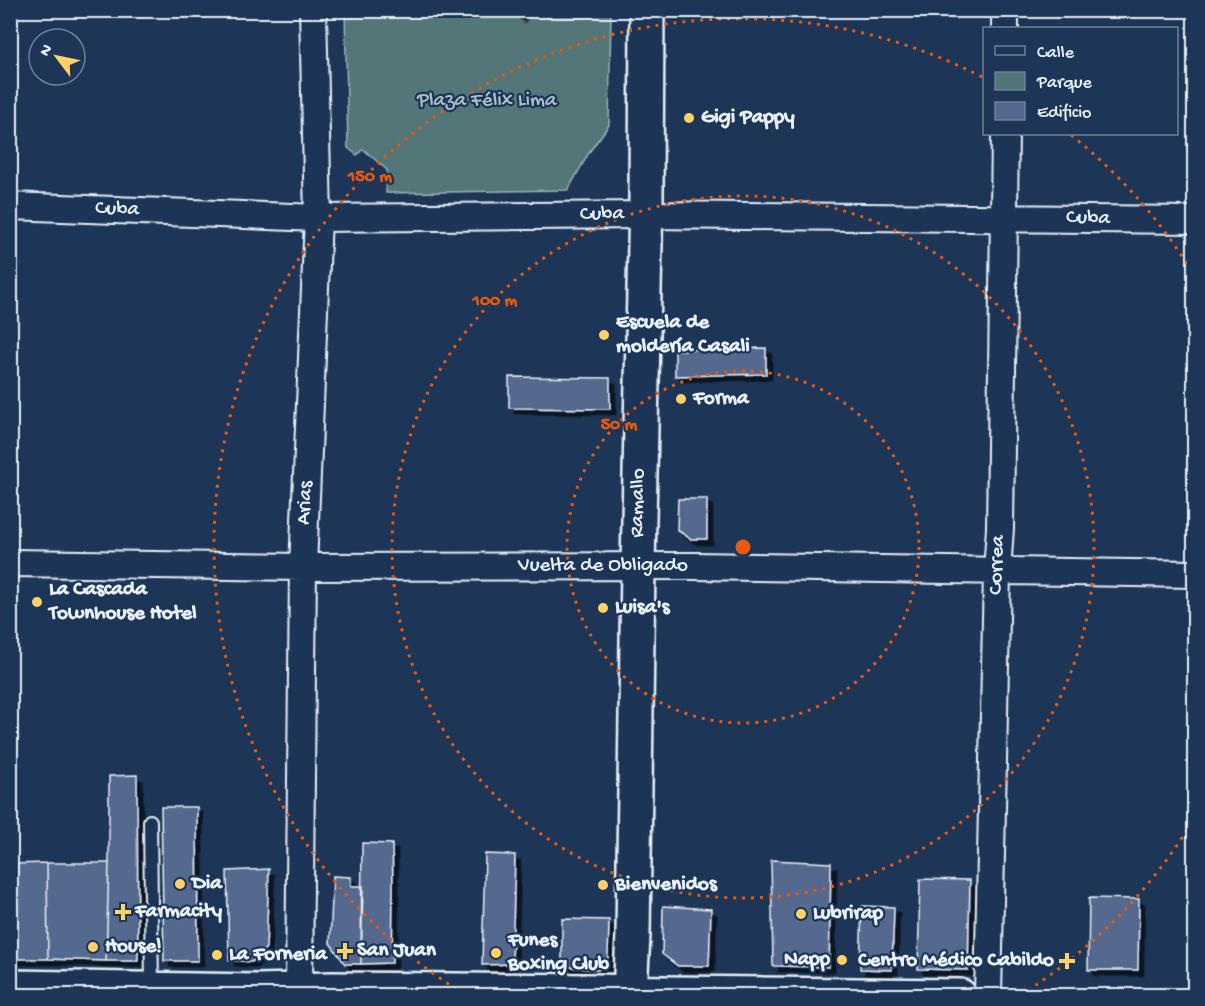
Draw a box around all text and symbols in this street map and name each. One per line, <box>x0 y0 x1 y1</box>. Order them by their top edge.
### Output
north arrow <box>27 27 87 87</box>
legend <box>983 27 1178 135</box>
text: N <box>36 41 58 60</box>
text: Calle <box>1037 43 1075 64</box>
text: Parque <box>1036 73 1093 94</box>
park label: Plaza Félix Lima <box>416 89 558 114</box>
text: Edificio <box>1037 103 1091 124</box>
place label: Gigi Pappy <box>701 106 795 131</box>
marker: Gigi Pappy <box>682 111 696 125</box>
text: 150 m <box>347 167 392 188</box>
street label: Cuba <box>95 197 141 223</box>
street label: Cuba <box>580 202 626 228</box>
street label: Cuba <box>1066 206 1112 232</box>
text: 100 m <box>472 291 518 312</box>
place label: Escuela de moldería Casali <box>616 311 750 360</box>
marker: Escuela de moldería Casali <box>597 328 611 342</box>
place label: Forma <box>692 387 750 412</box>
marker: Forma <box>674 392 688 406</box>
text: 50 m <box>601 415 638 436</box>
street label: Ramallo <box>626 468 652 538</box>
street label: Arias <box>292 479 320 526</box>
street label: Correa <box>984 533 1012 595</box>
centre of rings <box>733 537 753 557</box>
street label: Vuelta de Obligado <box>517 554 688 579</box>
place label: La Cascada Townhouse Hotel <box>47 578 197 627</box>
marker: La Cascada Townhouse Hotel <box>30 595 44 609</box>
place label: Luisa's <box>615 596 671 621</box>
marker: Luisa's <box>596 601 610 615</box>
place label: Dia <box>190 872 223 897</box>
place label: Bienvenidos <box>614 873 718 898</box>
marker: Dia <box>173 877 187 891</box>
marker: Bienvenidos <box>596 878 610 892</box>
place label: Farmacity <box>134 900 223 925</box>
place label: Lubrirap <box>813 902 884 927</box>
marker: Farmacity <box>116 905 130 919</box>
marker: Lubrirap <box>794 907 808 921</box>
place label: Funes Boxing Club <box>507 929 609 978</box>
place label: House! <box>105 935 162 960</box>
place label: San Juan <box>357 939 437 964</box>
marker: House! <box>86 940 100 954</box>
place label: La Forneria <box>229 943 328 968</box>
marker: San Juan <box>338 944 352 958</box>
marker: Funes Boxing Club <box>489 946 503 960</box>
marker: La Forneria <box>210 948 224 962</box>
place label: Napp <box>784 948 831 973</box>
place label: Centro Médico Cabildo <box>857 949 1054 974</box>
marker: Centro Médico Cabildo <box>1058 952 1076 970</box>
marker: Napp <box>835 953 849 967</box>

